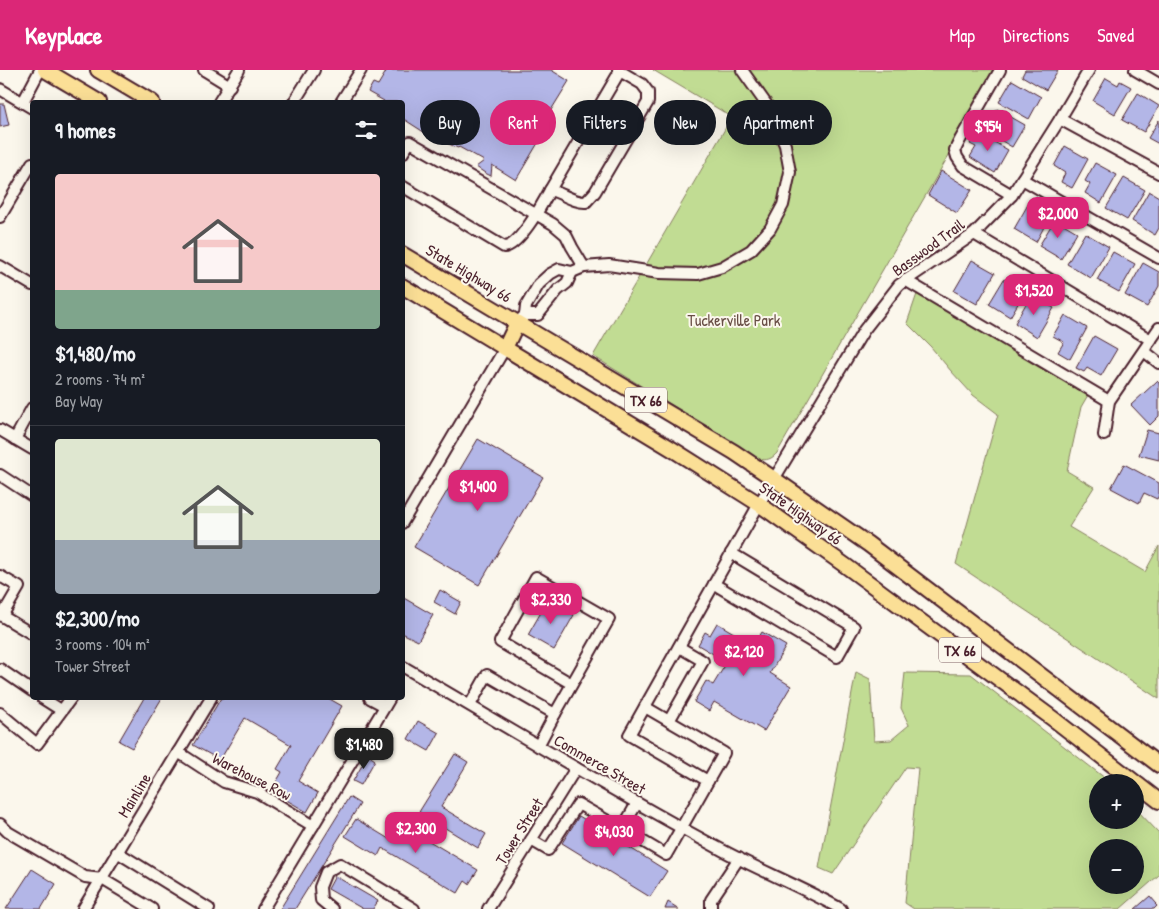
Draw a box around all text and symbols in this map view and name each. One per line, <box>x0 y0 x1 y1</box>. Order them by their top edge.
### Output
text: Keyplace <box>25 19 102 51</box>
text: Map <box>950 23 975 48</box>
text: Directions <box>1003 23 1069 48</box>
text: Saved <box>1097 23 1134 48</box>
chip: Buy <box>420 100 480 145</box>
chip: Rent <box>490 100 556 145</box>
chip: Filters <box>566 100 644 145</box>
chip: New <box>654 100 716 145</box>
chip: Apartment <box>726 100 832 145</box>
pin: $954 <box>958 109 1018 152</box>
text: $954 <box>975 115 1001 137</box>
text: 9 homes <box>55 116 116 145</box>
icon: filters <box>352 116 380 144</box>
pin: $2,000 <box>1017 196 1099 239</box>
text: $2,000 <box>1038 202 1078 224</box>
icon: home <box>173 206 263 296</box>
street label: Basswood Trail <box>887 213 969 281</box>
street label: State Highway 66 <box>422 239 516 307</box>
pin: $1,520 <box>993 274 1075 316</box>
text: $1,520 <box>1015 279 1053 301</box>
park label: Tuckerville Park <box>688 309 781 331</box>
text: $1,480/mo <box>55 339 136 368</box>
text: 2 rooms · 74 m² <box>55 368 145 390</box>
road number: TX 66 <box>625 388 667 412</box>
text: Bay Way <box>55 390 103 412</box>
pin: $1,400 <box>437 470 519 512</box>
icon: home <box>173 472 263 562</box>
text: $1,400 <box>459 475 497 497</box>
street label: State Highway 66 <box>755 476 847 550</box>
pin: $2,330 <box>510 582 592 625</box>
text: $2,330 <box>531 588 571 610</box>
text: $2,300/mo <box>55 604 140 633</box>
text: 3 rooms · 104 m² <box>55 633 150 655</box>
pin: $2,120 <box>703 634 785 677</box>
road number: TX 66 <box>939 638 981 662</box>
text: $2,120 <box>724 640 764 662</box>
text: Tower Street <box>55 655 130 677</box>
pin: $1,480 <box>323 728 405 770</box>
street label: Commerce Street <box>550 729 651 800</box>
text: $1,480 <box>345 733 383 755</box>
street label: Warehouse Row <box>209 747 295 805</box>
street label: Mainline <box>112 768 156 821</box>
map controls <box>1089 774 1144 894</box>
button: + <box>1089 774 1144 829</box>
street label: Tower Street <box>490 793 548 869</box>
pin: $2,300 <box>375 812 457 854</box>
pin: $4,030 <box>573 814 655 857</box>
text: $2,300 <box>396 817 436 839</box>
text: $4,030 <box>595 820 633 842</box>
button: − <box>1089 839 1144 894</box>

